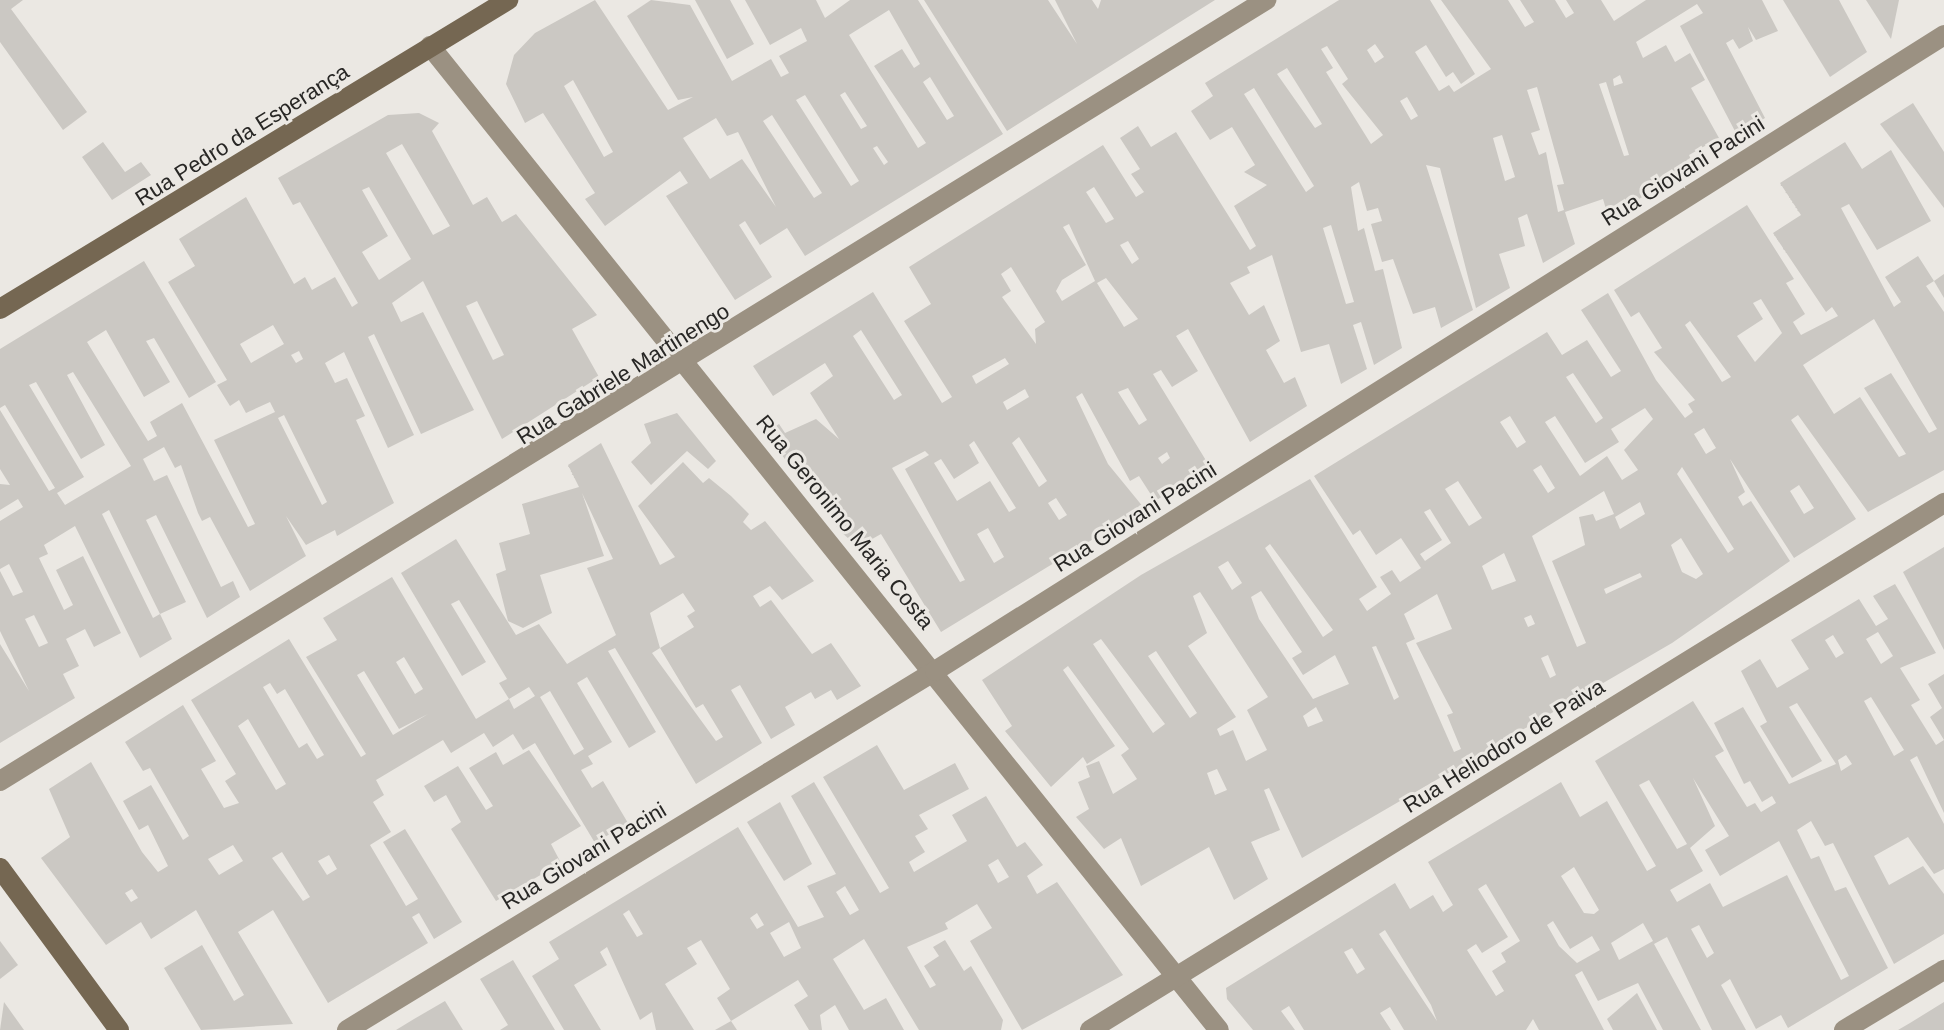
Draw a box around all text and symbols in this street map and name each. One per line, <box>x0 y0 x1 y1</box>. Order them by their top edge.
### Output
street label: Rua Pedro da Esperança <box>130 58 354 212</box>
street label: Rua Giovani Pacini <box>1597 110 1769 232</box>
street label: Rua Gabriele Martinengo <box>512 298 734 450</box>
street label: Rua Geronimo Maria Costa <box>750 410 940 634</box>
street label: Rua Giovani Pacini <box>1049 456 1221 578</box>
street label: Rua Heliodoro de Paiva <box>1398 673 1610 819</box>
street label: Rua Giovani Pacini <box>497 797 671 915</box>

